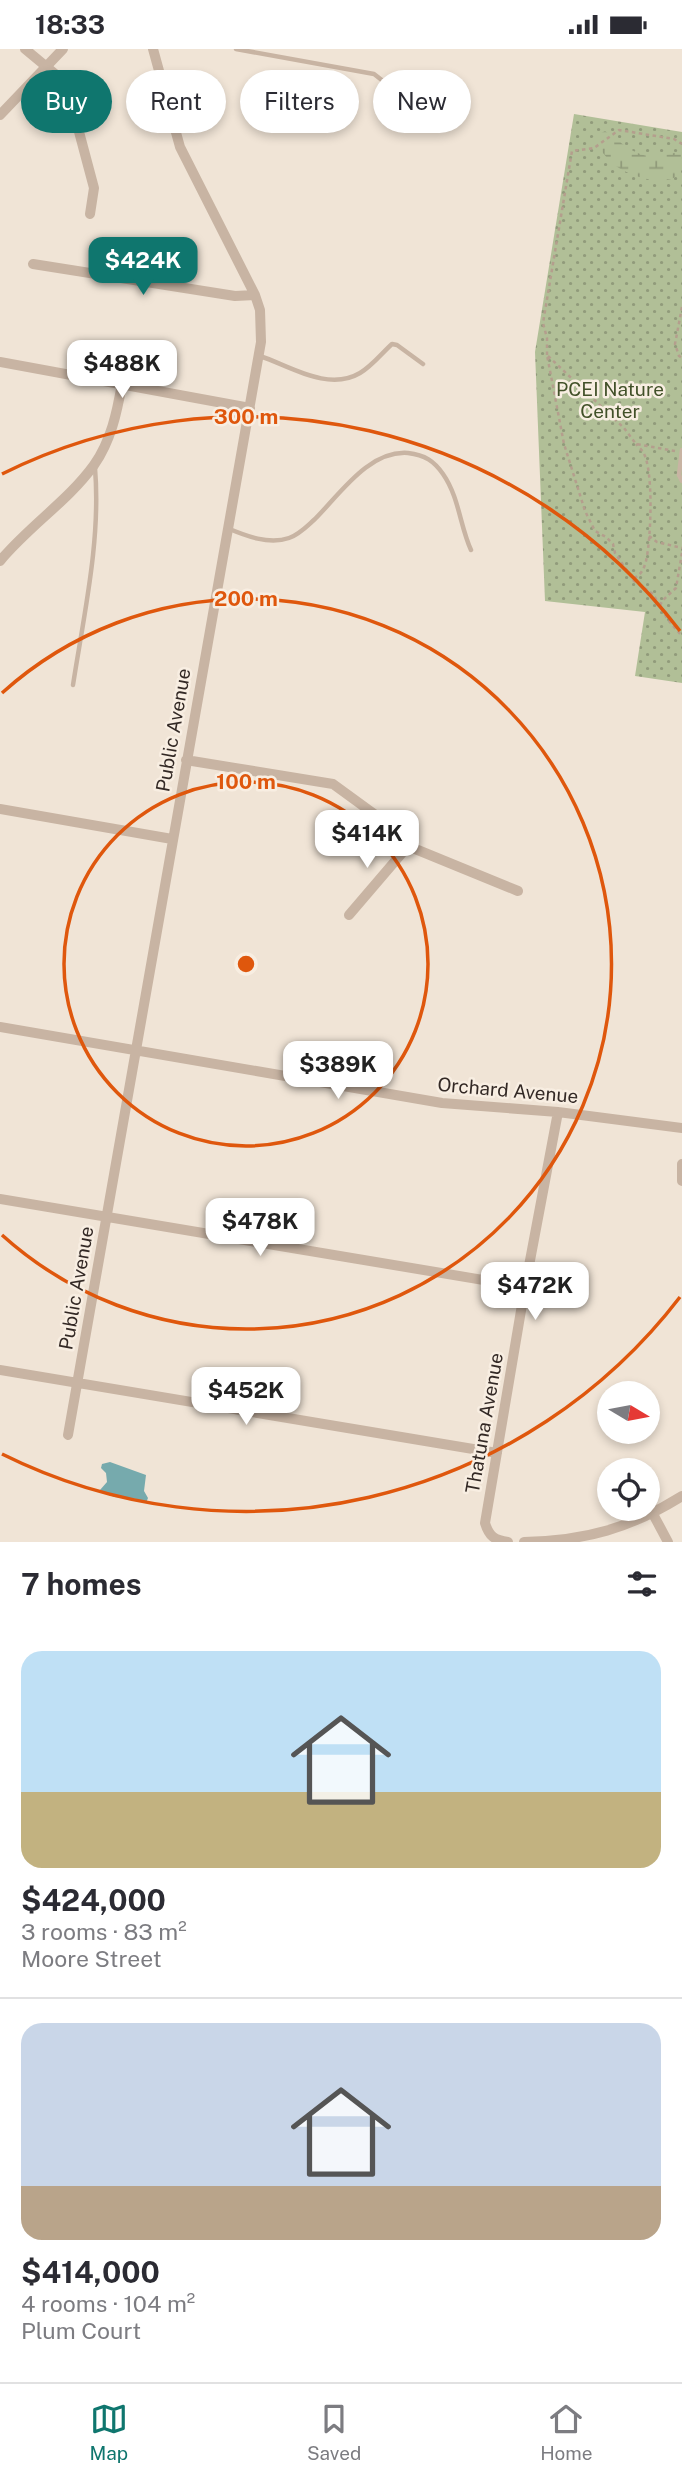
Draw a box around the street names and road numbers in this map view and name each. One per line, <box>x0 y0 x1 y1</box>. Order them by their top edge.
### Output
street label: Public Avenue <box>151 667 195 793</box>
street label: Orchard Avenue <box>437 1073 579 1107</box>
street label: Public Avenue <box>54 1225 98 1351</box>
street label: Thatuna Avenue <box>461 1351 507 1495</box>

